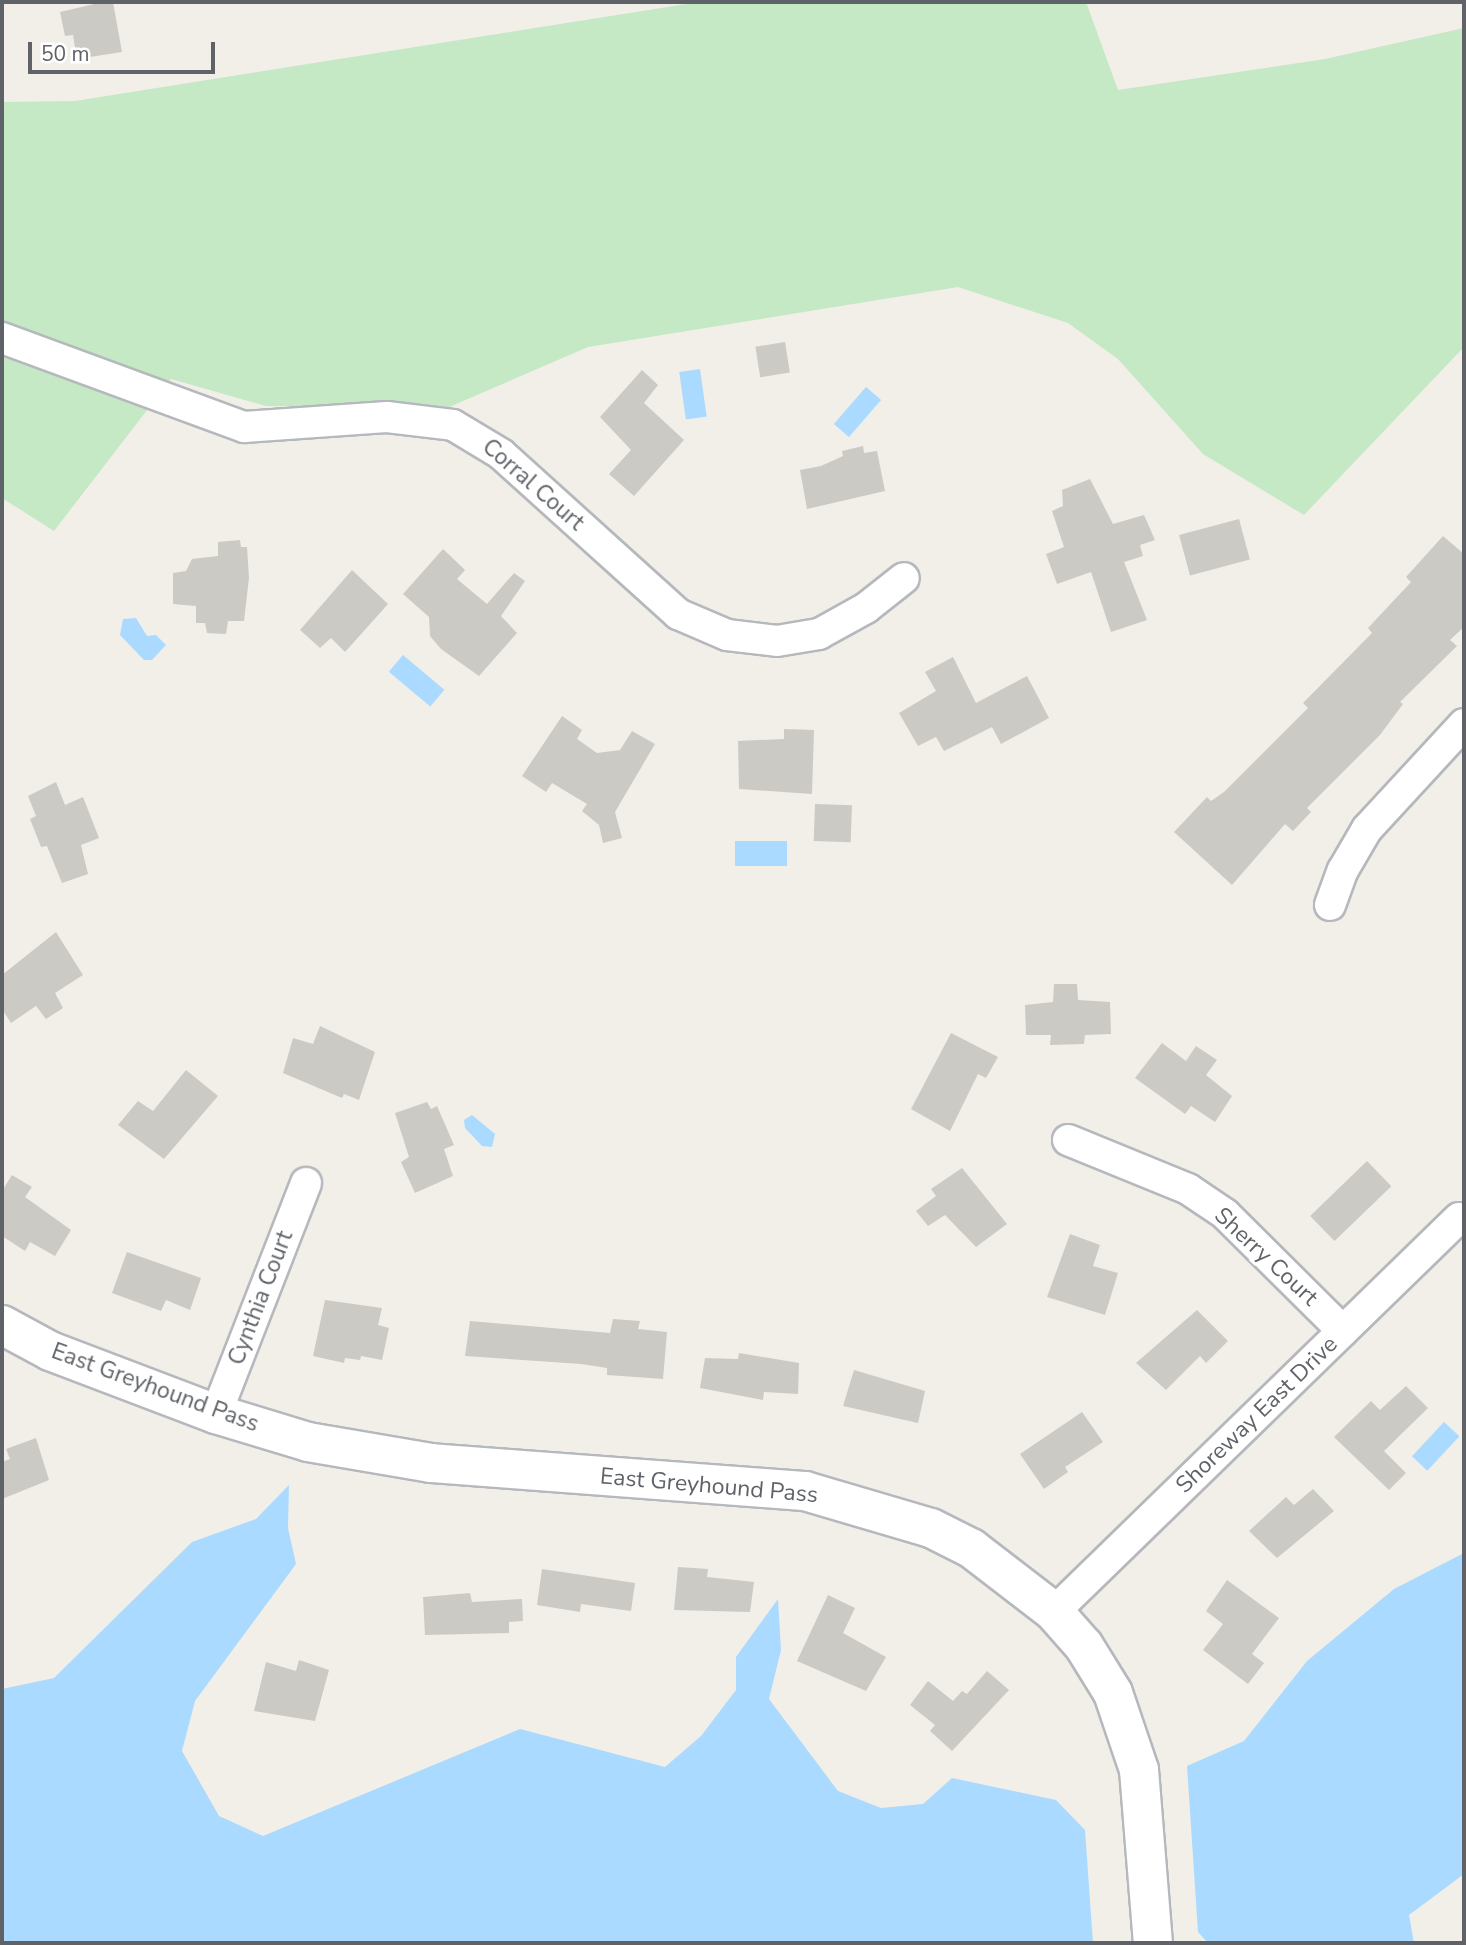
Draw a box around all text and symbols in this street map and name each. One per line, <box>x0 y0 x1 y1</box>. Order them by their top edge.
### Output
scale bar <box>32 28 219 72</box>
text: 50 m <box>41 40 90 68</box>
street label: Corral Court <box>476 433 590 537</box>
street label: Sherry Court <box>1208 1202 1324 1312</box>
street label: Cynthia Court <box>223 1227 299 1369</box>
street label: Shoreway East Drive <box>1170 1331 1344 1499</box>
street label: East Greyhound Pass <box>48 1338 262 1438</box>
street label: East Greyhound Pass <box>599 1463 819 1509</box>

